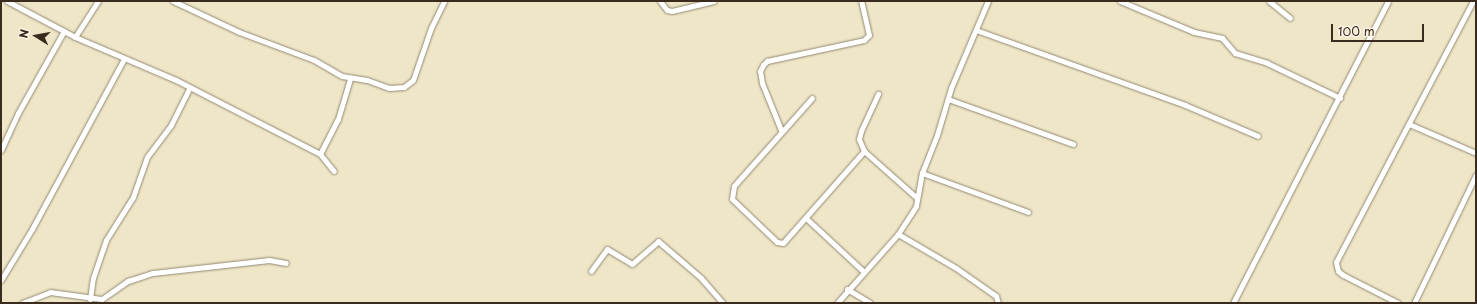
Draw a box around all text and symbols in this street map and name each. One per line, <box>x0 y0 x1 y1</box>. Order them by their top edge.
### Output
north arrow <box>16 16 56 56</box>
scale bar <box>1333 16 1426 42</box>
text: 100 m <box>1338 22 1375 40</box>
text: N <box>15 28 33 40</box>

